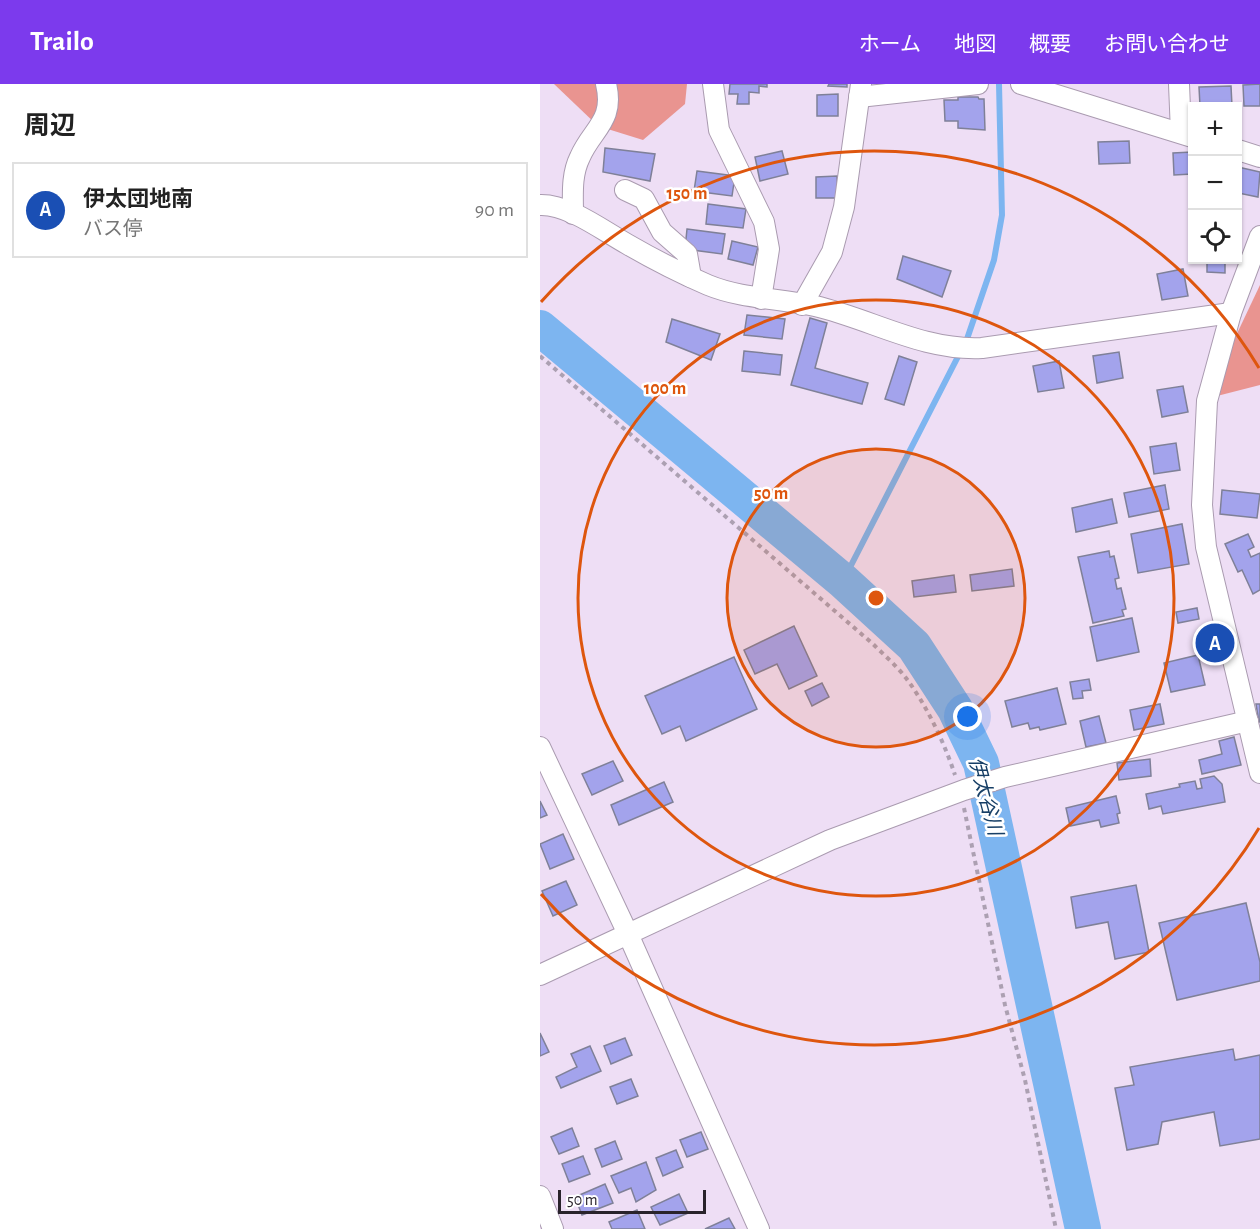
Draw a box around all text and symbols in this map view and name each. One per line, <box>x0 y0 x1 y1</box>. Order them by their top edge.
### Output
text: Trailo <box>30 28 94 56</box>
text: ホーム <box>859 34 921 55</box>
text: 地図 <box>954 34 996 55</box>
text: 概要 <box>1029 34 1071 55</box>
text: お問い合わせ <box>1104 34 1230 55</box>
map controls <box>1188 102 1242 264</box>
button: + <box>1188 102 1242 156</box>
text: 周辺 <box>24 113 76 139</box>
button: − <box>1188 156 1242 210</box>
text: 150 m <box>667 185 707 203</box>
text: 伊太団地南 <box>83 188 193 210</box>
text: A <box>40 200 52 220</box>
text: 90 m <box>475 200 514 220</box>
button: locate <box>1188 210 1242 264</box>
text: バス停 <box>83 219 143 239</box>
text: 100 m <box>644 380 686 398</box>
text: 50 m <box>754 485 788 503</box>
centre of rings <box>866 588 886 608</box>
pin: A <box>1196 620 1234 666</box>
your location <box>953 702 982 731</box>
water label: 伊太谷川 <box>965 755 1007 839</box>
scale bar <box>558 1187 706 1214</box>
text: 50 m <box>567 1192 598 1208</box>

